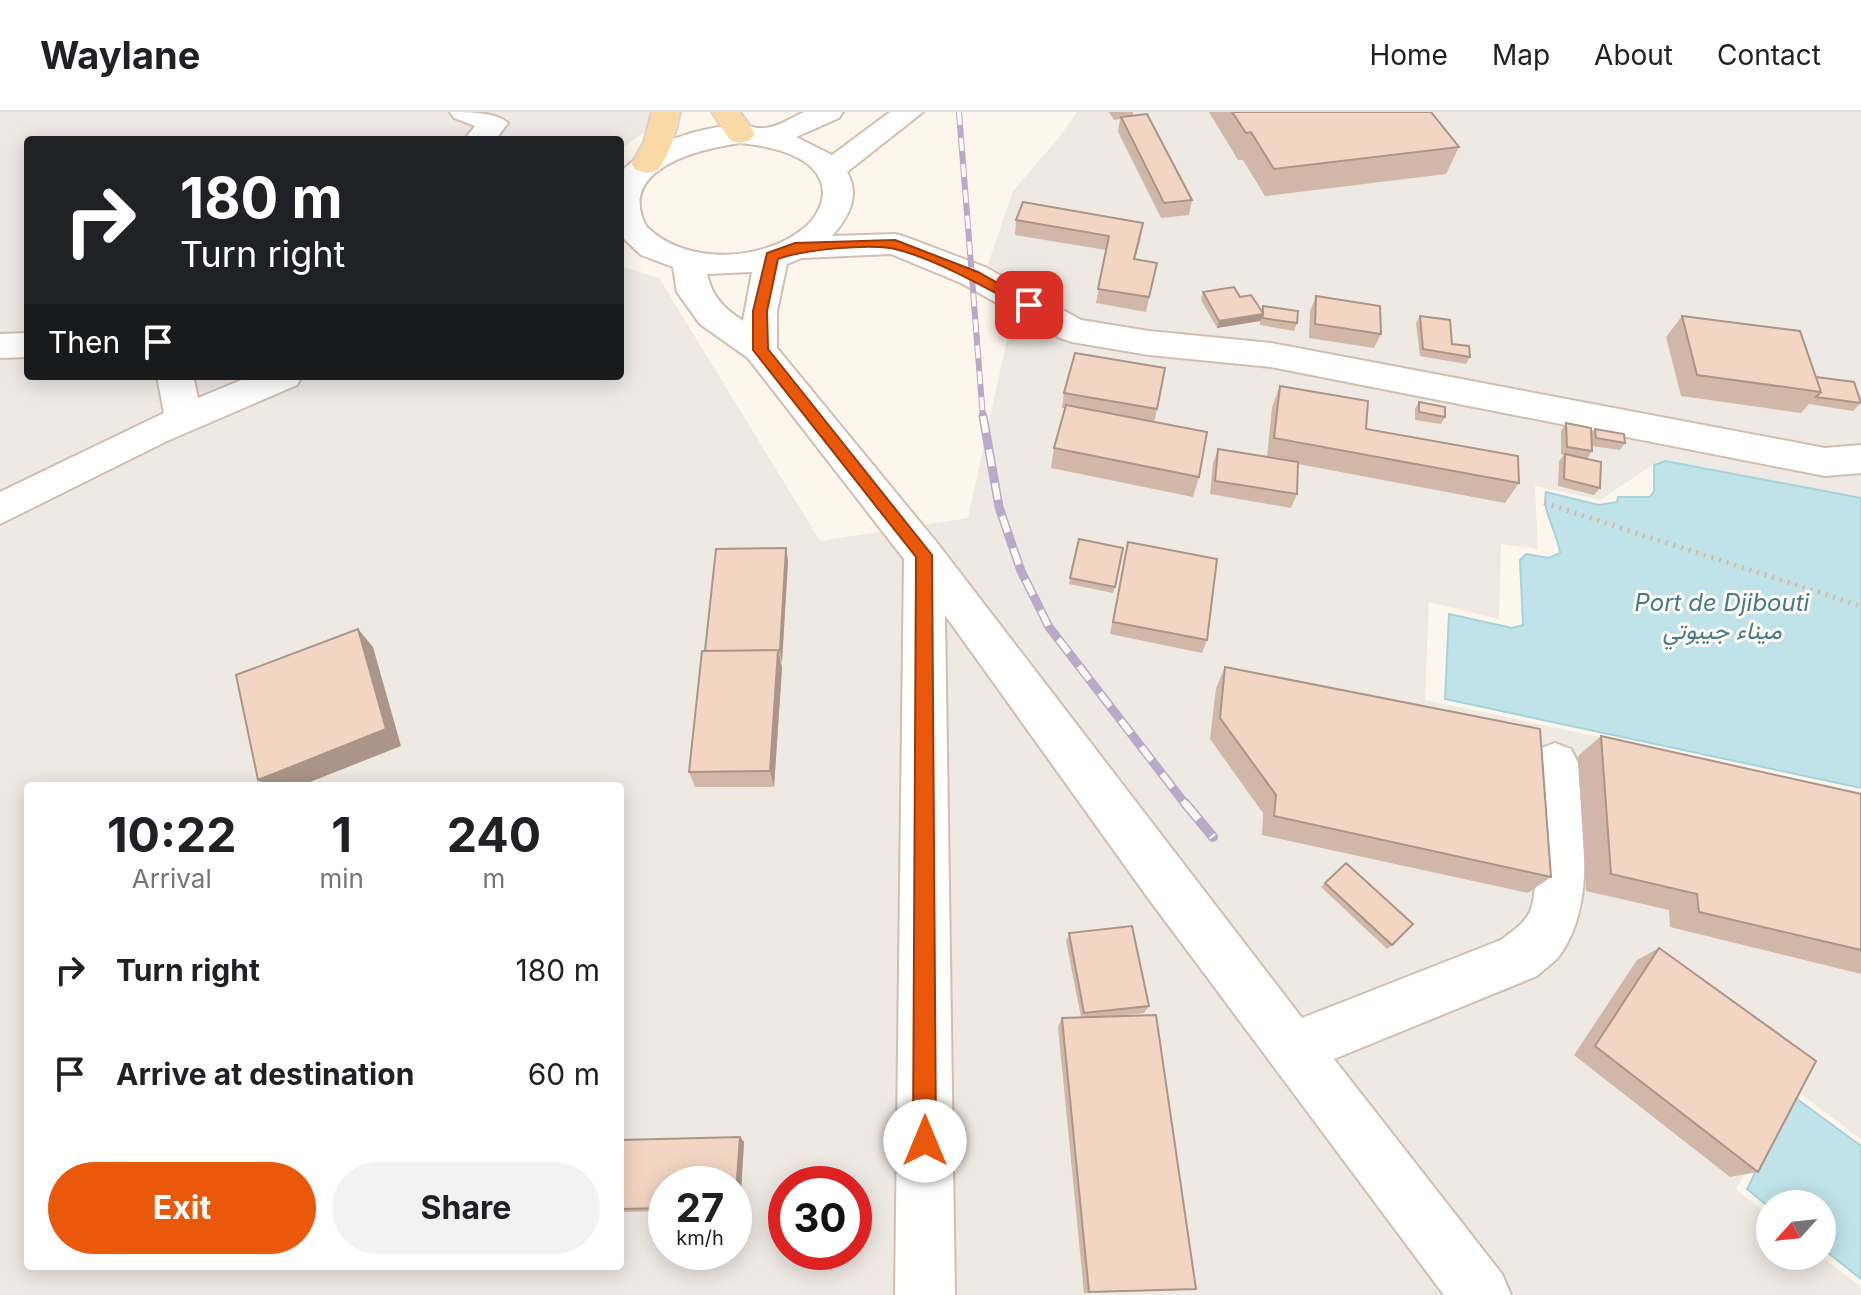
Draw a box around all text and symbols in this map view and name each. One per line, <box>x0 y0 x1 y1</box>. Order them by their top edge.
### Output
text: Waylane <box>40 32 200 78</box>
text: Home <box>1369 38 1448 72</box>
text: Map <box>1492 38 1550 72</box>
text: About <box>1594 38 1673 72</box>
text: Contact <box>1717 38 1821 72</box>
text: 180 m <box>180 164 343 232</box>
icon: right <box>48 168 152 272</box>
text: Turn right <box>180 232 345 276</box>
pin <box>995 271 1063 339</box>
icon: arrive <box>1007 283 1051 327</box>
icon: arrive <box>136 320 180 364</box>
text: Then <box>48 324 120 360</box>
water label: Port de Djibouti ميناء جيبوتي <box>1635 588 1811 650</box>
text: 10:22 <box>107 805 236 864</box>
text: 1 <box>331 805 352 864</box>
text: 240 <box>447 805 541 864</box>
text: Arrival <box>132 863 212 894</box>
text: min <box>319 863 364 894</box>
text: m <box>483 863 505 894</box>
icon: right <box>48 948 92 992</box>
text: Turn right <box>116 952 260 988</box>
text: 180 m <box>516 952 600 988</box>
icon: arrive <box>48 1052 92 1096</box>
text: Arrive at destination <box>116 1056 414 1092</box>
text: 60 m <box>528 1056 600 1092</box>
position arrow <box>883 1099 967 1183</box>
button: Exit <box>48 1162 316 1254</box>
button: Share <box>332 1162 600 1254</box>
speed limit sign: 30 <box>768 1166 872 1270</box>
text: 27 <box>676 1183 724 1232</box>
north arrow <box>1756 1190 1836 1270</box>
map controls <box>1756 1190 1836 1270</box>
text: km/h <box>676 1226 724 1250</box>

